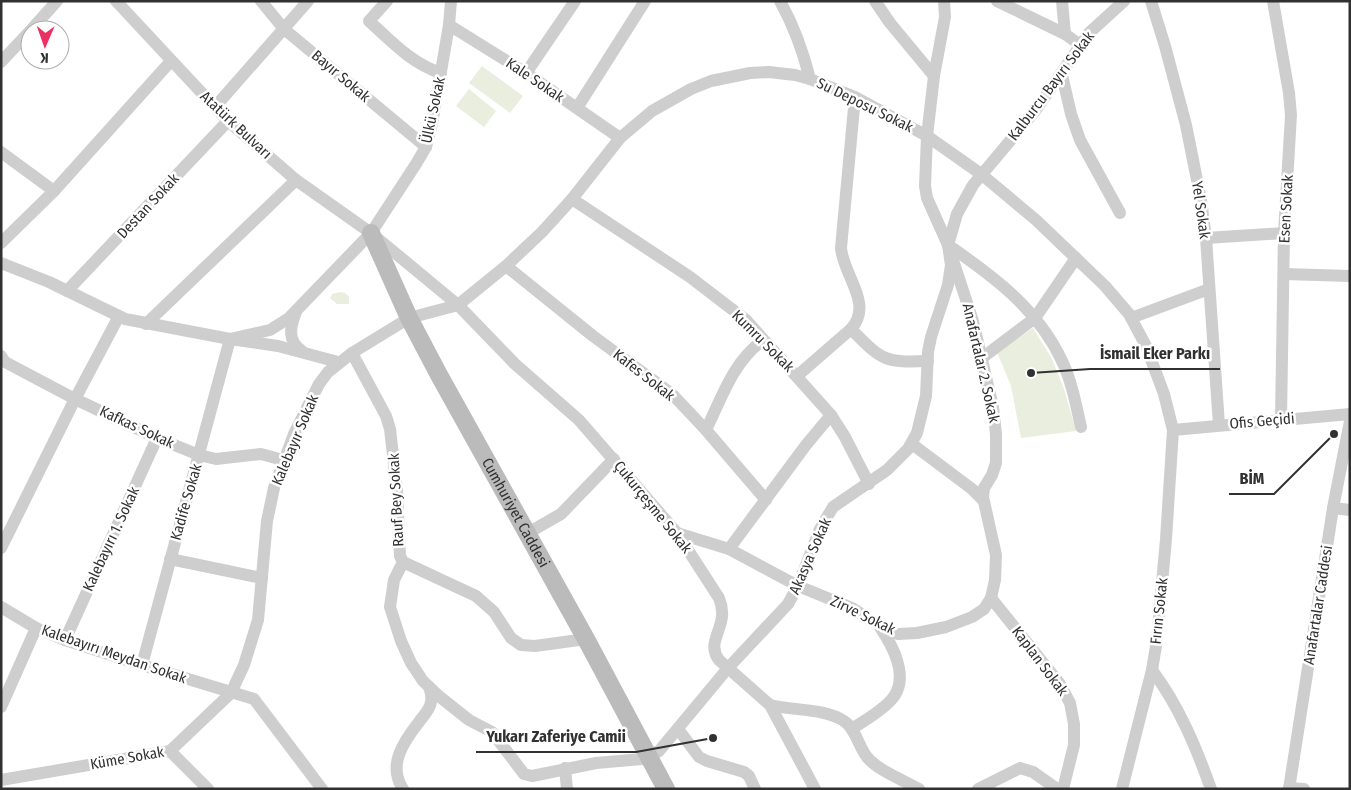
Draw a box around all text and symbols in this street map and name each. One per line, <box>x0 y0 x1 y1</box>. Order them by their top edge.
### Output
north arrow <box>20 20 70 70</box>
street label: Kalburcu Bayırı Sokak <box>1004 28 1098 144</box>
street label: Bayır Sokak <box>308 46 374 106</box>
text: K <box>39 49 49 66</box>
street label: Kale Sokak <box>502 54 568 106</box>
street label: Su Deposu Sokak <box>814 74 916 136</box>
street label: Ülkü Sokak <box>417 75 449 145</box>
street label: Atatürk Bulvarı <box>196 87 276 163</box>
street label: Destan Sokak <box>113 170 183 242</box>
street label: Esen Sokak <box>1275 174 1297 244</box>
street label: Yel Sokak <box>1188 180 1214 240</box>
street label: Anafartalar 2. Sokak <box>959 302 1003 424</box>
street label: Kumru Sokak <box>728 306 798 376</box>
callout: İsmail Eker Parkı <box>1090 338 1220 369</box>
text: İsmail Eker Parkı <box>1100 344 1210 363</box>
street label: Kafes Sokak <box>610 345 678 405</box>
street label: Kalebayır Sokak <box>268 392 322 488</box>
street label: Kafkas Sokak <box>97 402 177 452</box>
street label: Ofis Geçidi <box>1229 409 1295 433</box>
street label: Rauf Bey Sokak <box>385 453 407 547</box>
street label: Cumhuriyet Caddesi <box>478 455 553 571</box>
street label: Çukurçeşme Sokak <box>610 457 696 557</box>
street label: Kadife Sokak <box>166 462 206 542</box>
callout: BİM <box>1229 463 1274 494</box>
text: BİM <box>1240 469 1265 488</box>
street label: Kalebayırı 1. Sokak <box>79 484 143 594</box>
street label: Akasya Sokak <box>785 515 835 597</box>
street label: Anafartalar Caddesi <box>1300 544 1336 666</box>
street label: Fırın Sokak <box>1147 577 1171 645</box>
street label: Zirve Sokak <box>828 592 898 638</box>
street label: Kalebayırı Meydan Sokak <box>39 621 189 687</box>
street label: Kaplan Sokak <box>1008 623 1072 699</box>
callout: Yukarı Zaferiye Camii <box>476 721 636 752</box>
text: Yukarı Zaferiye Camii <box>485 727 626 746</box>
street label: Küme Sokak <box>89 743 165 773</box>

